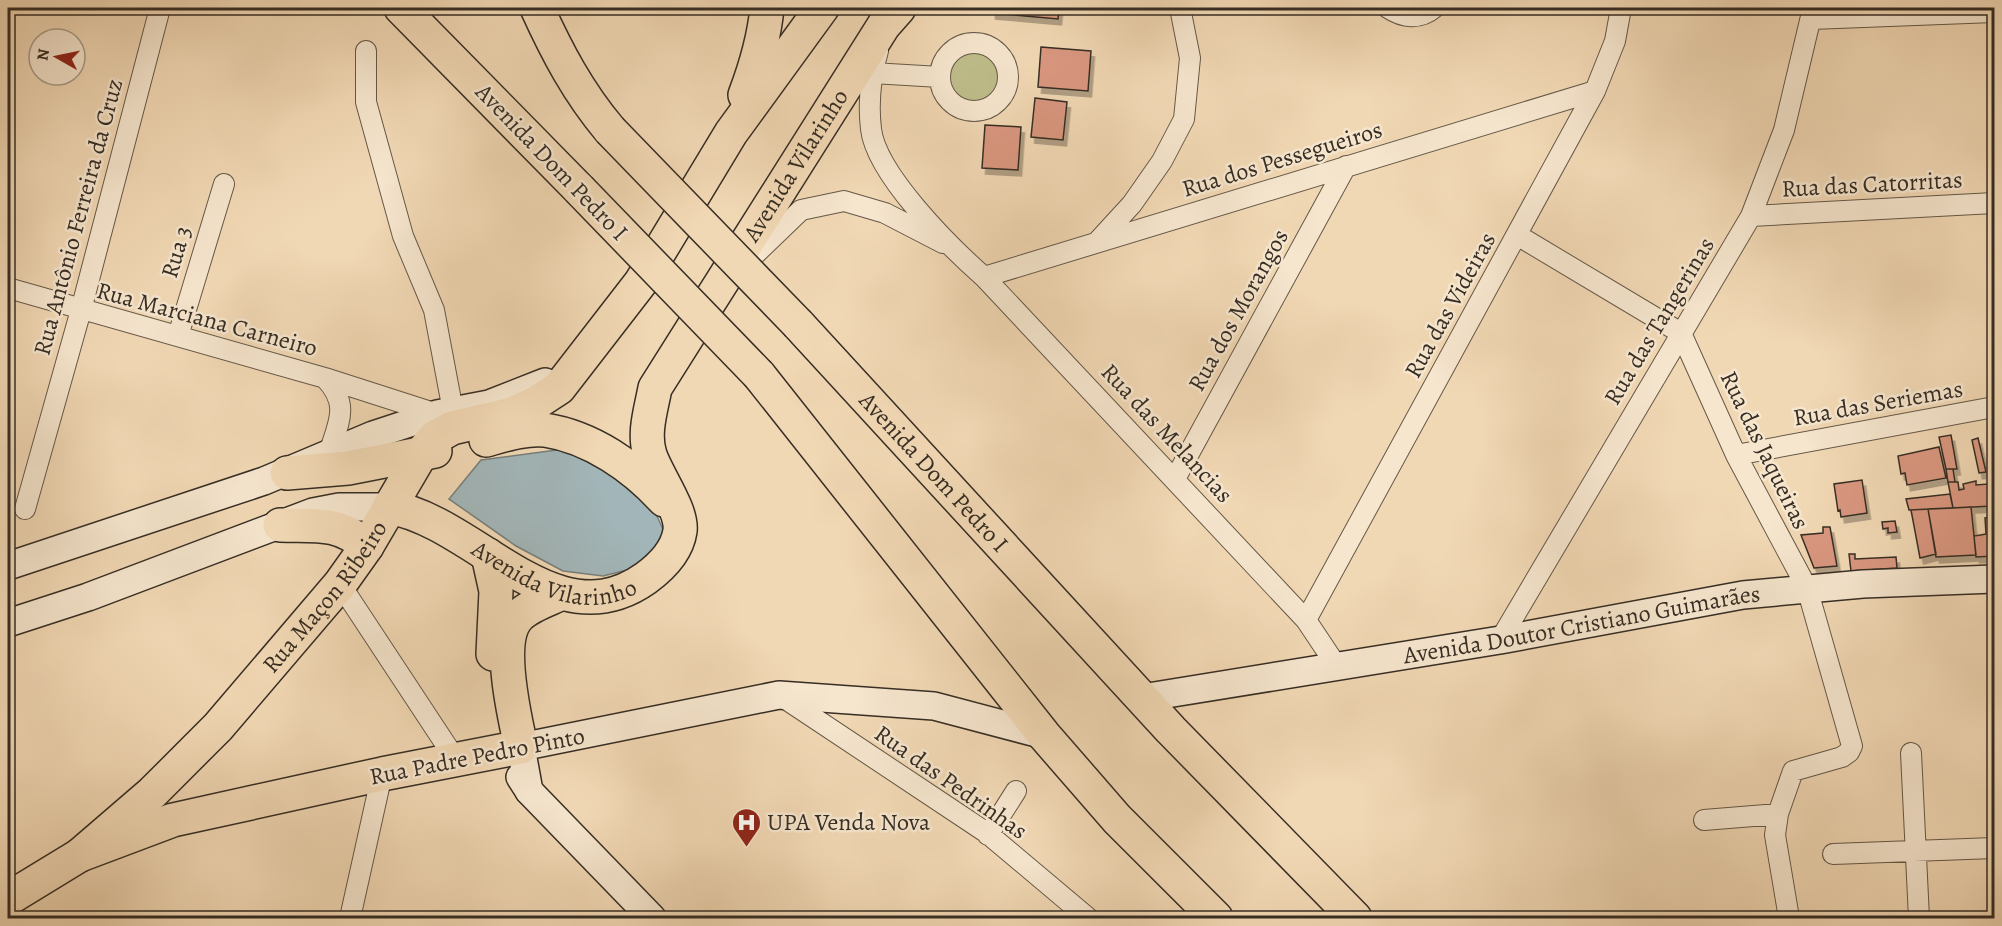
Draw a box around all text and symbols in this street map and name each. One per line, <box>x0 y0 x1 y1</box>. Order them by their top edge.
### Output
north arrow <box>27 27 87 87</box>
text: N <box>31 47 55 62</box>
street label: Rua Antônio Ferreira da Cruz <box>26 75 130 359</box>
street label: Avenida Dom Pedro I <box>468 76 635 248</box>
street label: Avenida Vilarinho <box>735 83 856 249</box>
street label: Rua dos Pessegueiros <box>1178 113 1386 205</box>
street label: Rua das Catorritas <box>1781 163 1963 205</box>
street label: Rua 3 <box>153 222 199 282</box>
street label: Rua dos Morangos <box>1180 223 1296 397</box>
street label: Rua das Videiras <box>1397 226 1503 384</box>
street label: Rua das Tangerinas <box>1596 231 1722 411</box>
street label: Rua Marciana Carneiro <box>93 274 321 364</box>
street label: Rua das Melancias <box>1094 356 1240 510</box>
street label: Rua das Jaqueiras <box>1713 366 1817 534</box>
street label: Rua das Seriemas <box>1791 372 1965 434</box>
street label: Avenida Dom Pedro I <box>851 384 1016 559</box>
street label: Rua Maçon Ribeiro <box>255 515 394 680</box>
street label: Avenida Vilarinho <box>465 532 642 613</box>
street label: Avenida Doutor Cristiano Guimarães <box>1400 577 1762 672</box>
street label: Rua das Pedrinhas <box>868 717 1034 847</box>
street label: Rua Padre Pedro Pinto <box>367 719 587 793</box>
hospital icon: UPA Venda Nova <box>730 806 762 848</box>
place label: UPA Venda Nova <box>767 806 931 838</box>

